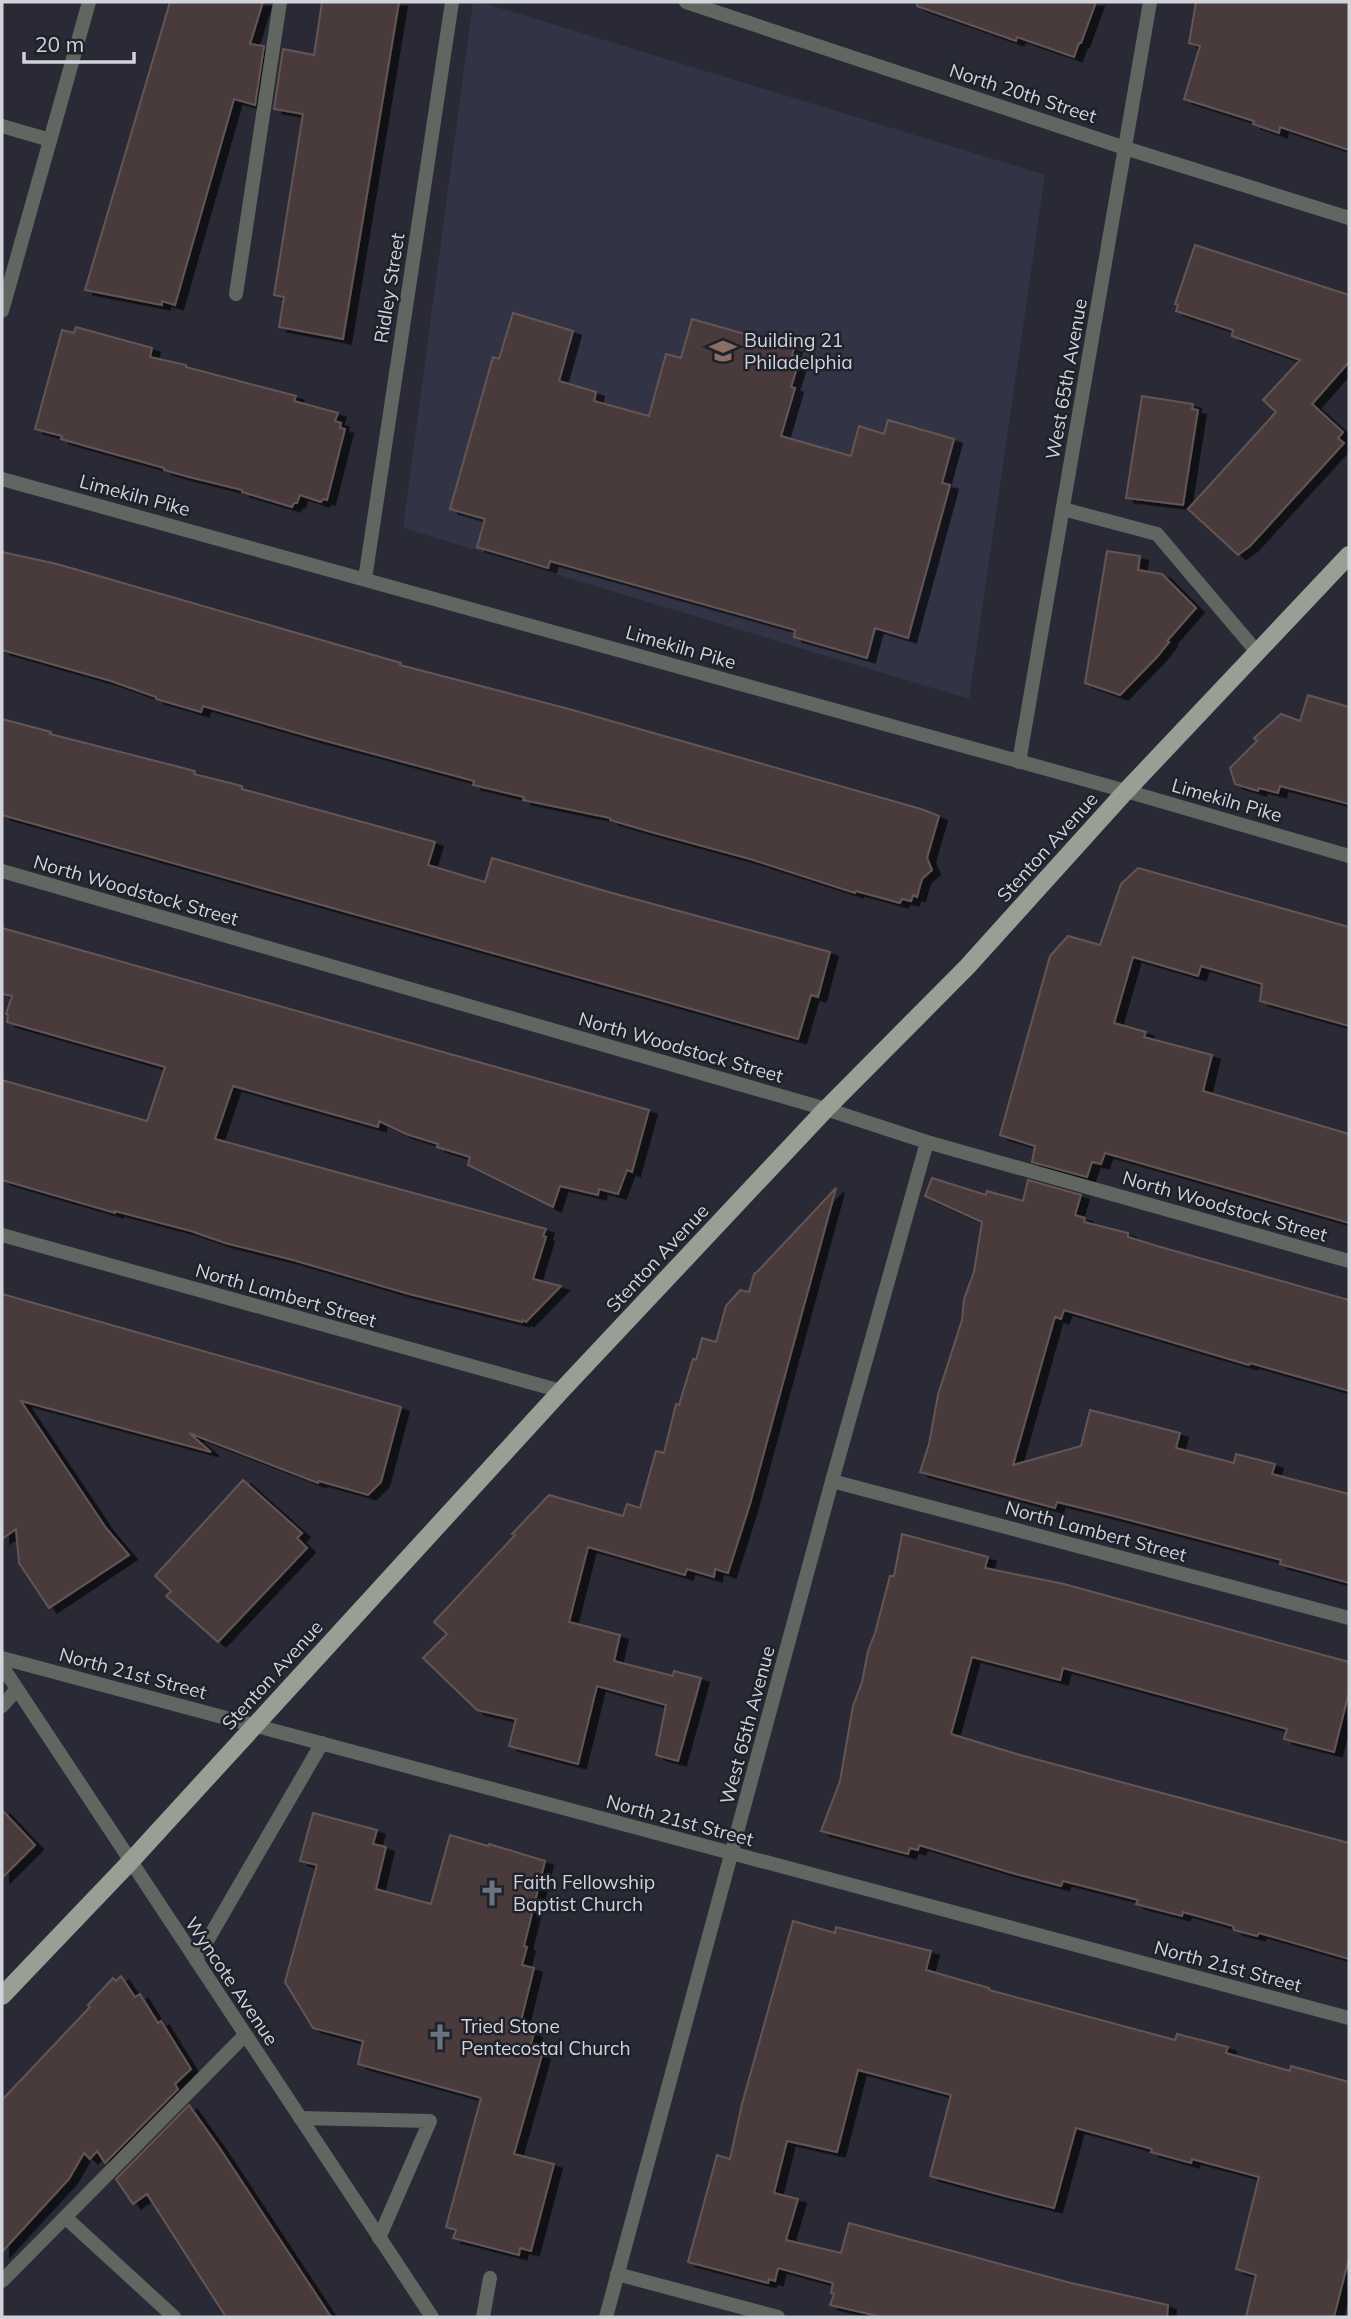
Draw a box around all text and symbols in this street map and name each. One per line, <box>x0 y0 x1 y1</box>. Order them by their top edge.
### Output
scale bar <box>24 21 135 65</box>
text: 20 m <box>35 31 84 57</box>
street label: North 20th Street <box>946 58 1100 128</box>
street label: Ridley Street <box>368 231 410 345</box>
street label: West 65th Avenue <box>1040 297 1092 461</box>
place label: Building 21 Philadelphia <box>744 328 853 374</box>
school or university icon: Building 21 Philadelphia <box>708 336 738 366</box>
street label: Limekiln Pike <box>77 469 193 521</box>
street label: Limekiln Pike <box>623 620 739 674</box>
street label: Limekiln Pike <box>1169 773 1285 827</box>
street label: Stenton Avenue <box>991 787 1103 907</box>
street label: North Woodstock Street <box>31 849 241 931</box>
street label: North Woodstock Street <box>576 1006 786 1088</box>
street label: North Woodstock Street <box>1120 1165 1330 1247</box>
street label: Stenton Avenue <box>601 1199 713 1317</box>
street label: North Lambert Street <box>193 1258 379 1332</box>
street label: North Lambert Street <box>1003 1495 1190 1567</box>
street label: Stenton Avenue <box>216 1615 328 1735</box>
street label: North 21st Street <box>57 1642 210 1704</box>
street label: West 65th Avenue <box>714 1643 780 1807</box>
street label: North 21st Street <box>604 1789 757 1851</box>
place label: Faith Fellowship Baptist Church <box>513 1870 655 1916</box>
church icon: Faith Fellowship Baptist Church <box>477 1878 507 1908</box>
street label: Wyncote Avenue <box>180 1912 284 2050</box>
street label: North 21st Street <box>1152 1935 1305 1997</box>
place label: Tried Stone Pentecostal Church <box>461 2014 631 2060</box>
church icon: Tried Stone Pentecostal Church <box>425 2022 455 2052</box>

